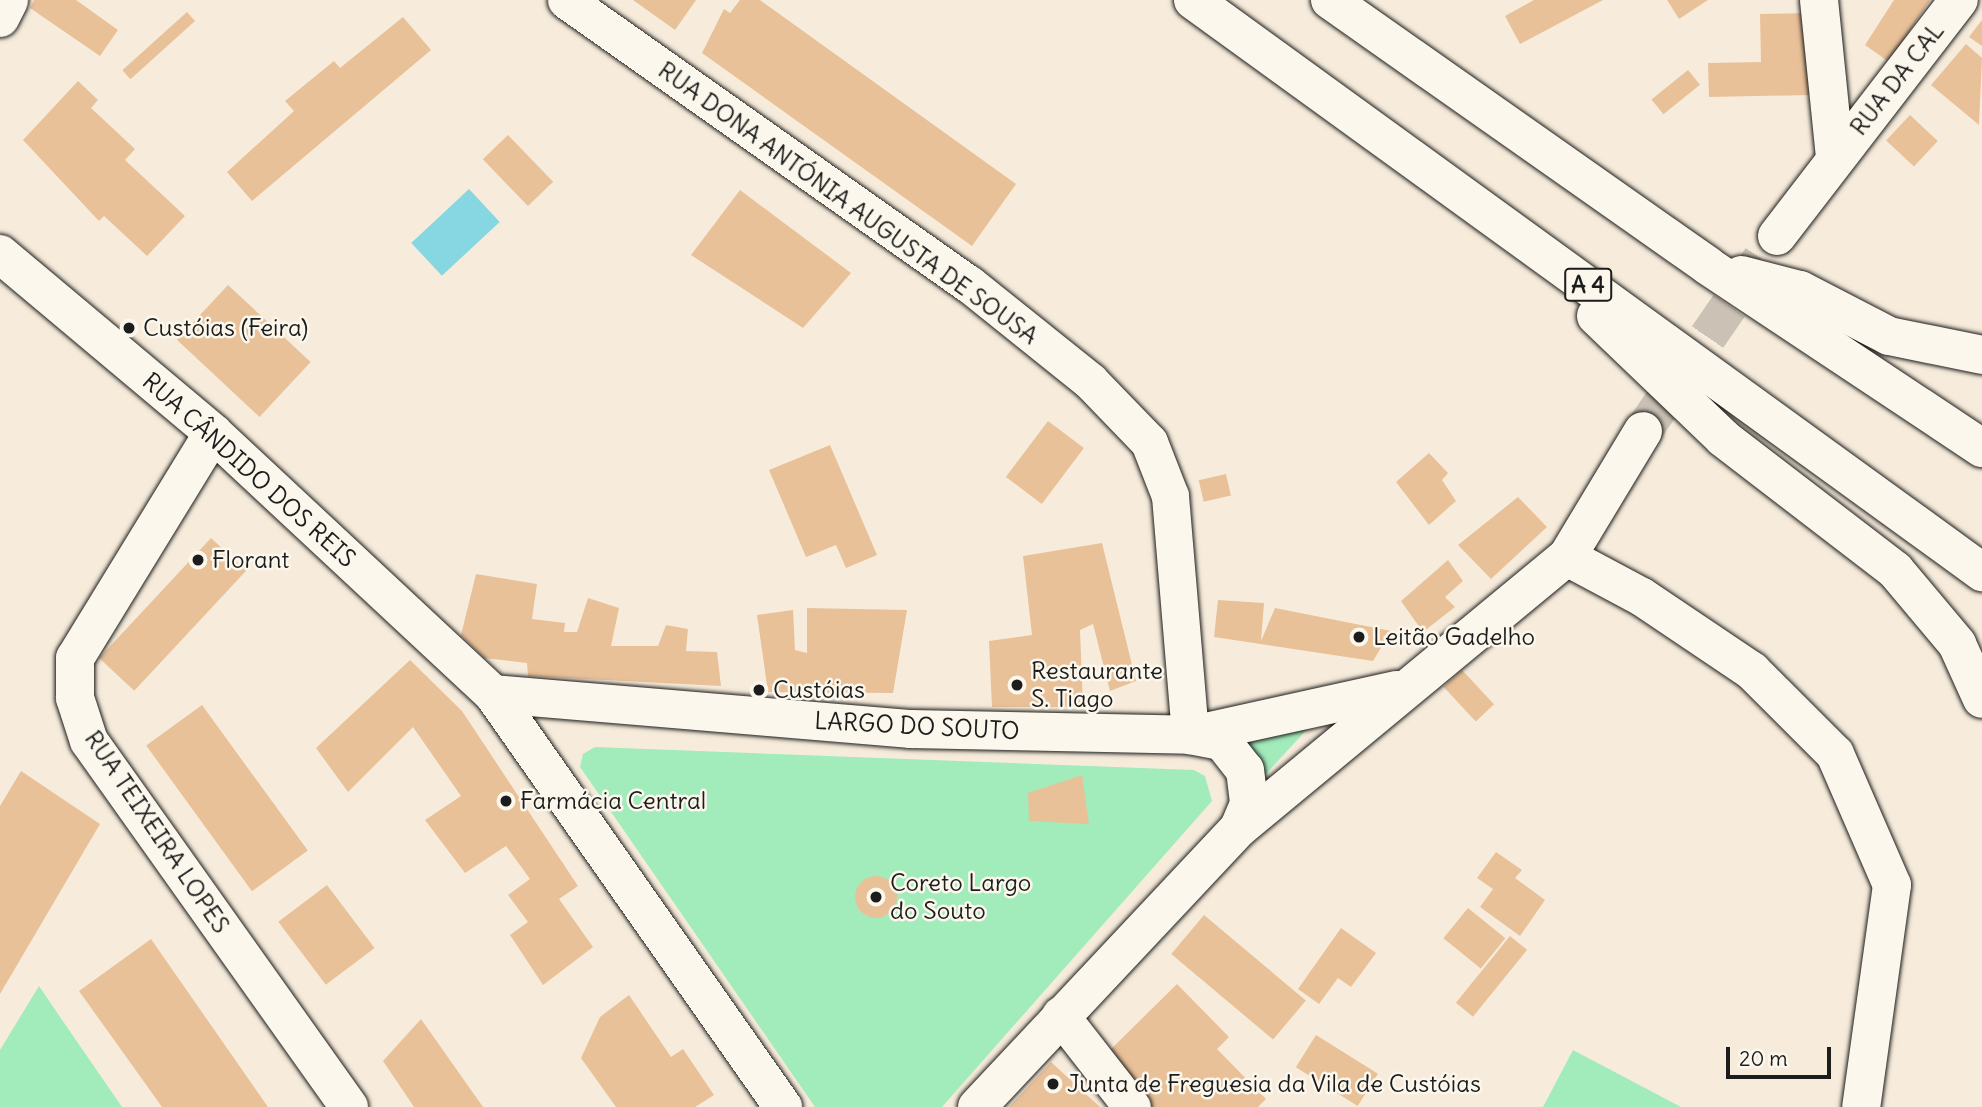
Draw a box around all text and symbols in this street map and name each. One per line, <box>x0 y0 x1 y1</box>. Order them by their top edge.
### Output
street label: RUA DA CAL <box>1844 17 1950 141</box>
street label: RUA DONA ANTÓNIA AUGUSTA DE SOUSA <box>653 56 1043 350</box>
road number: A 4 <box>1564 266 1612 304</box>
place label: Custóias (Feira) <box>143 314 308 342</box>
marker: Custóias (Feira) <box>121 320 137 336</box>
street label: RUA CÂNDIDO DOS REIS <box>137 367 361 573</box>
place label: Florant <box>212 546 289 574</box>
marker: Florant <box>190 552 206 568</box>
place label: Leitão Gadelho <box>1373 623 1535 651</box>
marker: Leitão Gadelho <box>1351 629 1367 645</box>
place label: Restaurante S. Tiago <box>1031 657 1163 713</box>
place label: Custóias <box>773 676 865 704</box>
marker: Restaurante S. Tiago <box>1009 677 1025 693</box>
marker: Custóias <box>751 682 767 698</box>
street label: LARGO DO SOUTO <box>814 706 1020 746</box>
street label: RUA TEIXEIRA LOPES <box>78 725 236 939</box>
place label: Farmácia Central <box>520 787 706 815</box>
marker: Farmácia Central <box>498 793 514 809</box>
place label: Coreto Largo do Souto <box>890 869 1031 925</box>
marker: Coreto Largo do Souto <box>868 889 884 905</box>
scale bar <box>1730 1034 1835 1078</box>
text: 20 m <box>1739 1045 1788 1072</box>
place label: Junta de Freguesia da Vila de Custóias <box>1067 1070 1481 1098</box>
marker: Junta de Freguesia da Vila de Custóias <box>1045 1076 1061 1092</box>

